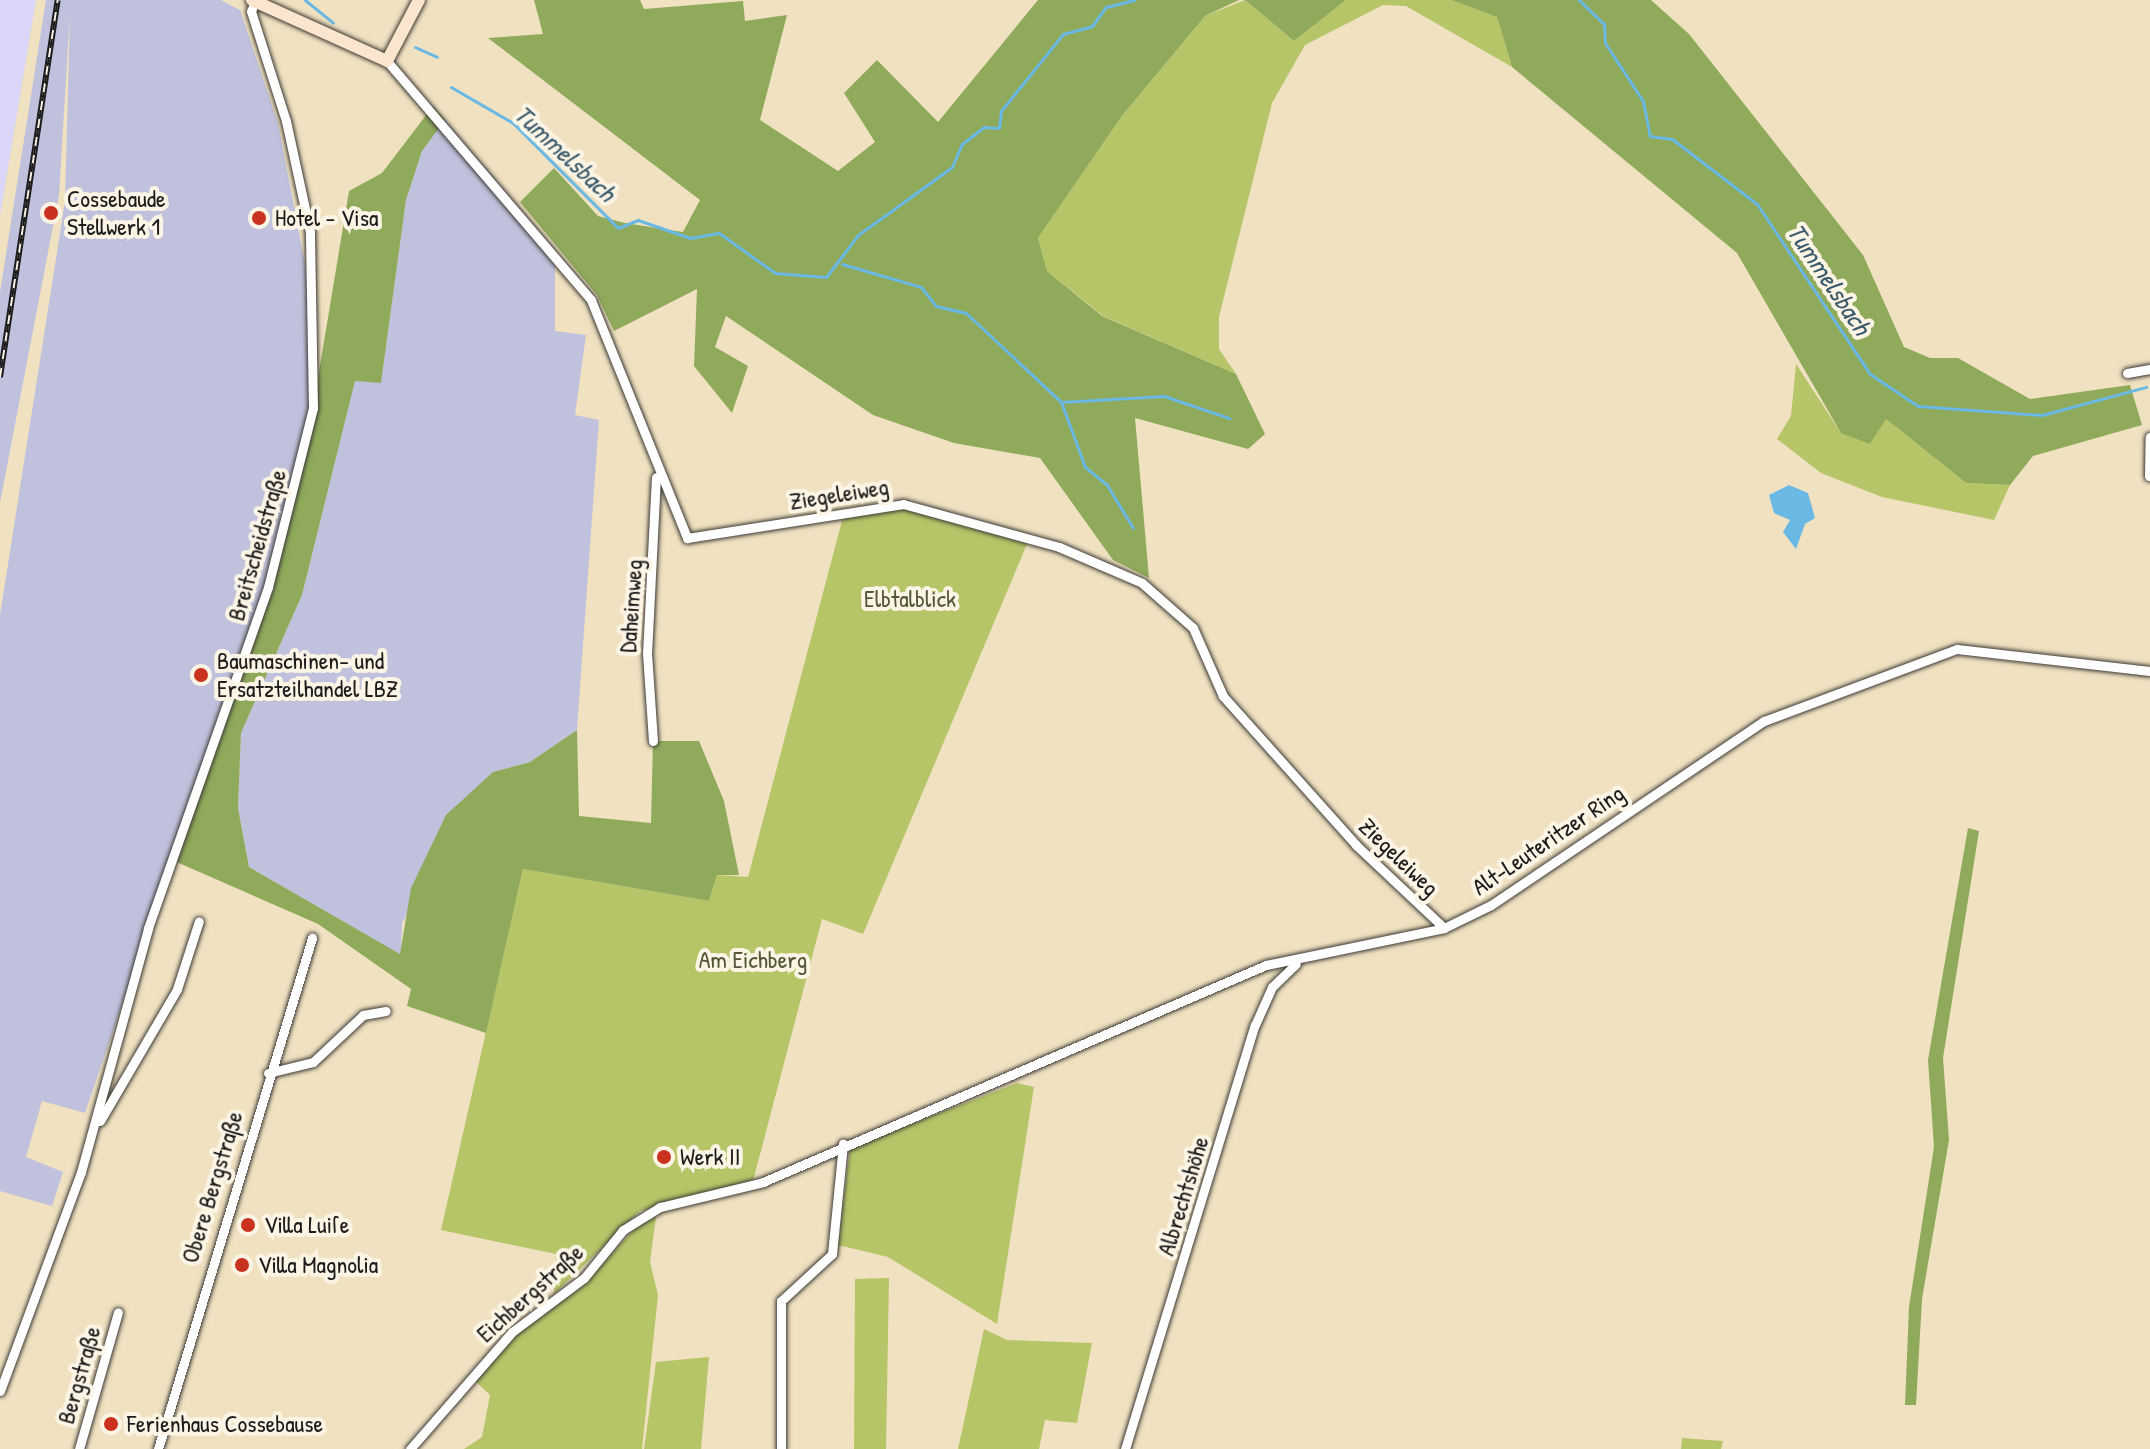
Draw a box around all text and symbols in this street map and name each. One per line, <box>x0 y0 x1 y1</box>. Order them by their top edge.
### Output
water label: Tummelsbach <box>508 98 622 208</box>
place label: Cossebaude Stellwerk 1 <box>67 185 166 241</box>
marker: Cossebaude Stellwerk 1 <box>42 204 60 222</box>
place label: Hotel - Visa <box>275 204 378 232</box>
marker: Hotel - Visa <box>250 209 268 227</box>
water label: Tummelsbach <box>1781 218 1877 340</box>
street label: Breitscheidstraße <box>222 466 292 624</box>
street label: Ziegeleiweg <box>787 472 891 516</box>
street label: Daheimweg <box>613 558 649 654</box>
park label: Elbtalblick <box>864 585 956 613</box>
place label: Baumaschinen- und Ersatzteilhandel LBZ <box>217 647 398 703</box>
marker: Baumaschinen- und Ersatzteilhandel LBZ <box>192 666 210 684</box>
street label: Alt-Leuteritzer Ring <box>1466 779 1630 901</box>
street label: Ziegeleiweg <box>1353 812 1445 902</box>
park label: Am Eichberg <box>699 946 807 974</box>
street label: Obere Bergstraße <box>175 1108 249 1266</box>
street label: Albrechtshöhe <box>1151 1133 1215 1259</box>
place label: Werk II <box>680 1143 740 1171</box>
marker: Werk II <box>655 1148 673 1166</box>
place label: Villa Luiſe <box>264 1211 349 1239</box>
marker: Villa Luiſe <box>239 1216 257 1234</box>
street label: Eichbergstraße <box>471 1238 589 1348</box>
place label: Villa Magnolia <box>258 1251 378 1279</box>
marker: Villa Magnolia <box>233 1256 251 1274</box>
street label: Bergstraße <box>51 1323 107 1427</box>
place label: Ferienhaus Cossebause <box>127 1410 323 1438</box>
marker: Ferienhaus Cossebause <box>102 1415 120 1433</box>

